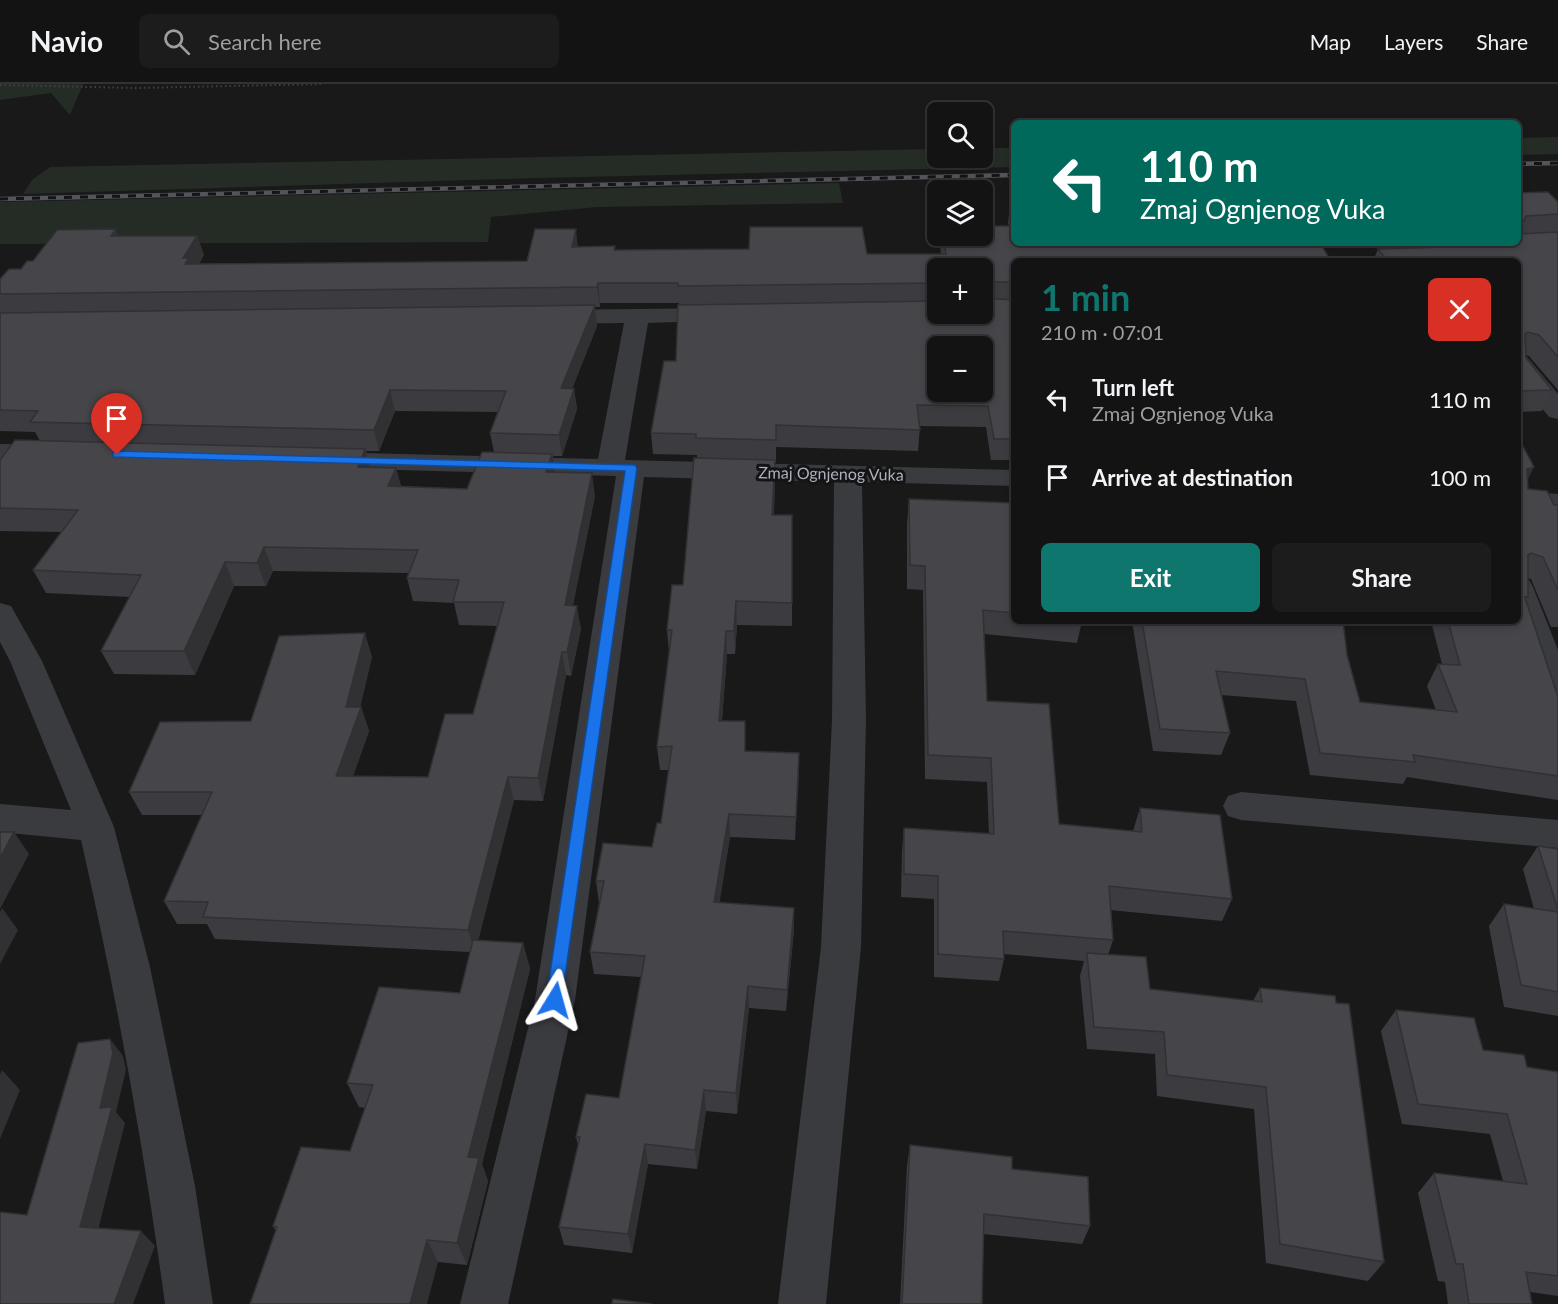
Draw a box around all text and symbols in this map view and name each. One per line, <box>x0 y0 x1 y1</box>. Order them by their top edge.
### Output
search box <box>139 14 559 68</box>
text: Navio <box>30 24 103 58</box>
icon: search <box>160 25 193 58</box>
text: Search here <box>208 28 322 55</box>
text: Map <box>1310 29 1351 54</box>
text: Layers <box>1384 29 1443 54</box>
text: Share <box>1476 29 1528 54</box>
map controls <box>927 102 993 402</box>
button: search <box>927 102 993 168</box>
text: 110 m <box>1140 141 1258 191</box>
icon: left <box>1041 144 1119 222</box>
button: layers <box>927 180 993 246</box>
text: Zmaj Ognjenog Vuka <box>1140 192 1385 225</box>
button: + <box>927 258 993 324</box>
text: 1 min <box>1041 275 1130 319</box>
button: close <box>1428 278 1491 341</box>
text: 210 m · 07:01 <box>1041 320 1164 344</box>
button: − <box>927 336 993 402</box>
text: Turn left <box>1092 374 1174 401</box>
icon: left <box>1041 383 1074 416</box>
text: 110 m <box>1429 386 1491 413</box>
pin <box>91 393 142 455</box>
text: Zmaj Ognjenog Vuka <box>1092 401 1274 425</box>
icon: arrive <box>100 402 133 435</box>
icon: arrive <box>1041 461 1074 494</box>
street label: Zmaj Ognjenog Vuka <box>758 462 904 484</box>
text: Arrive at destination <box>1092 464 1293 491</box>
text: 100 m <box>1429 464 1491 491</box>
button: Exit <box>1041 543 1260 612</box>
button: Share <box>1272 543 1491 612</box>
position arrow <box>523 968 587 1032</box>

